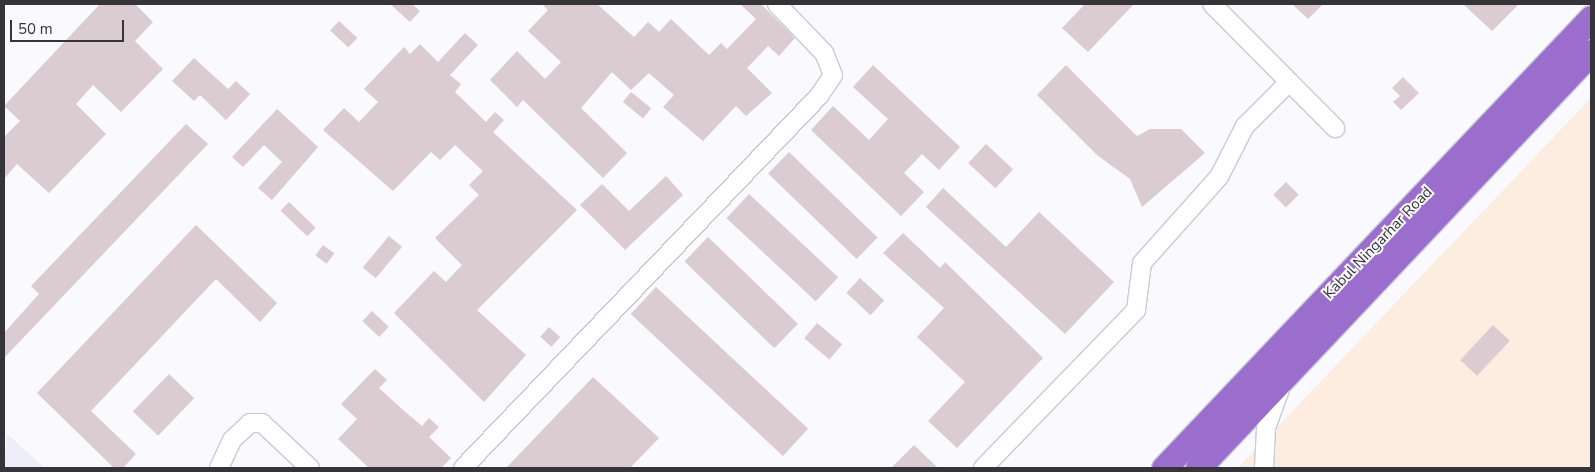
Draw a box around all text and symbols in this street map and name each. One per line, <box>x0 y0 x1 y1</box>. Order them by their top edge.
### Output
scale bar <box>12 10 126 42</box>
text: 50 m <box>18 19 53 39</box>
street label: Kabul Ningarhar Road <box>1320 183 1436 303</box>

